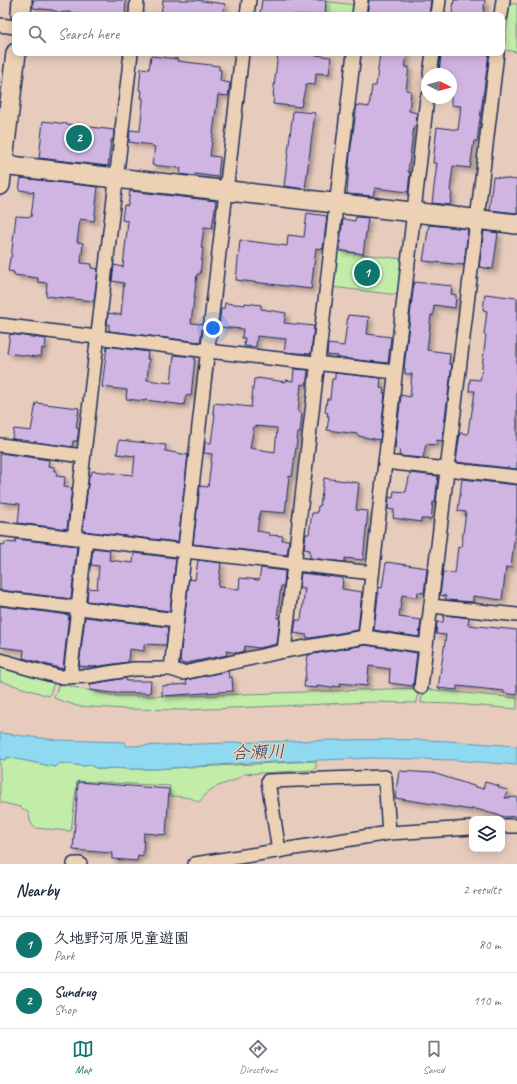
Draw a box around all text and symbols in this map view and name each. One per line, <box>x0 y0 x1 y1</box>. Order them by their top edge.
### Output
search box <box>12 12 505 56</box>
icon: search <box>26 23 48 45</box>
text: Search here <box>58 25 119 44</box>
north arrow <box>421 68 457 104</box>
pin: 2 <box>66 123 92 153</box>
pin: 1 <box>354 258 380 288</box>
your location <box>203 318 223 338</box>
water label: 合瀬川 <box>231 740 285 764</box>
map controls <box>469 816 505 852</box>
button: layers <box>469 816 505 852</box>
text: Nearby <box>16 880 59 901</box>
text: 2 results <box>463 882 501 898</box>
text: 久地野河原児童遊園 <box>54 929 189 948</box>
text: 1 <box>26 937 32 953</box>
text: 80 m <box>479 937 501 953</box>
text: Park <box>54 948 75 964</box>
text: Sundrug <box>54 983 96 1002</box>
text: 2 <box>26 993 32 1009</box>
text: 110 m <box>473 993 501 1009</box>
text: Shop <box>54 1002 76 1018</box>
tab: Map <box>72 1038 94 1076</box>
tab: Directions <box>239 1038 278 1076</box>
tab: Saved <box>423 1038 445 1076</box>

